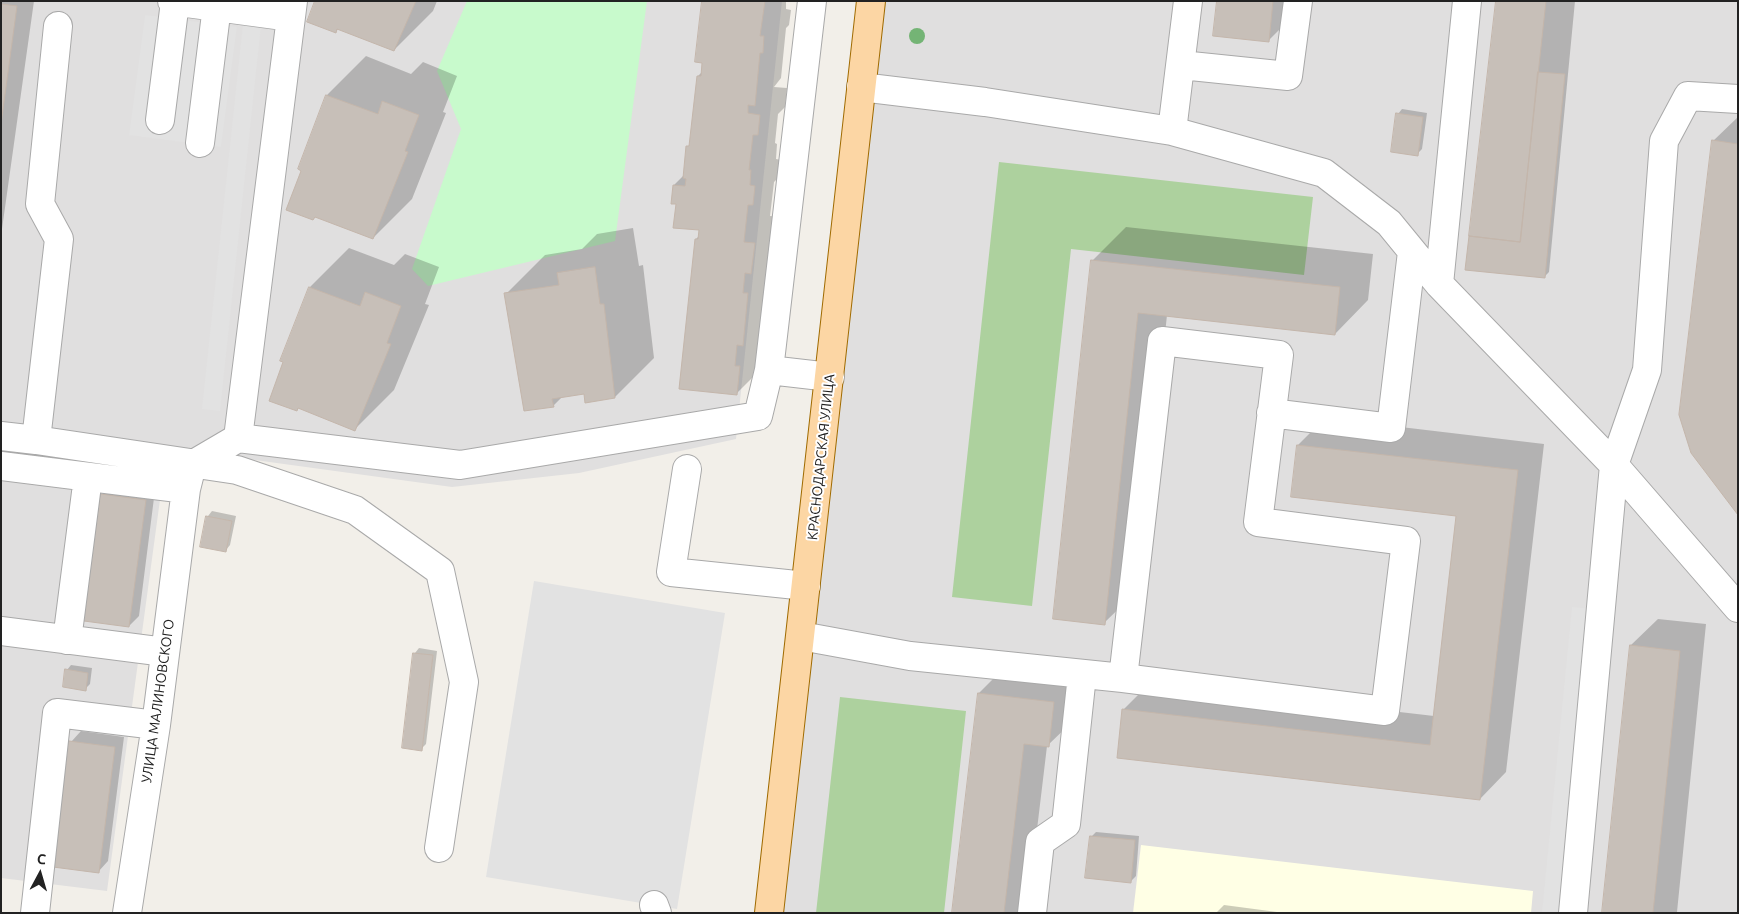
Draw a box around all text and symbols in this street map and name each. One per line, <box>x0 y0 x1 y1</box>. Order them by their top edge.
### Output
street label: КРАСНОДАРСКАЯ УЛИЦА <box>804 373 838 541</box>
street label: УЛИЦА МАЛИНОВСКОГО <box>138 618 178 784</box>
north arrow <box>15 849 65 899</box>
text: С <box>36 851 47 868</box>

